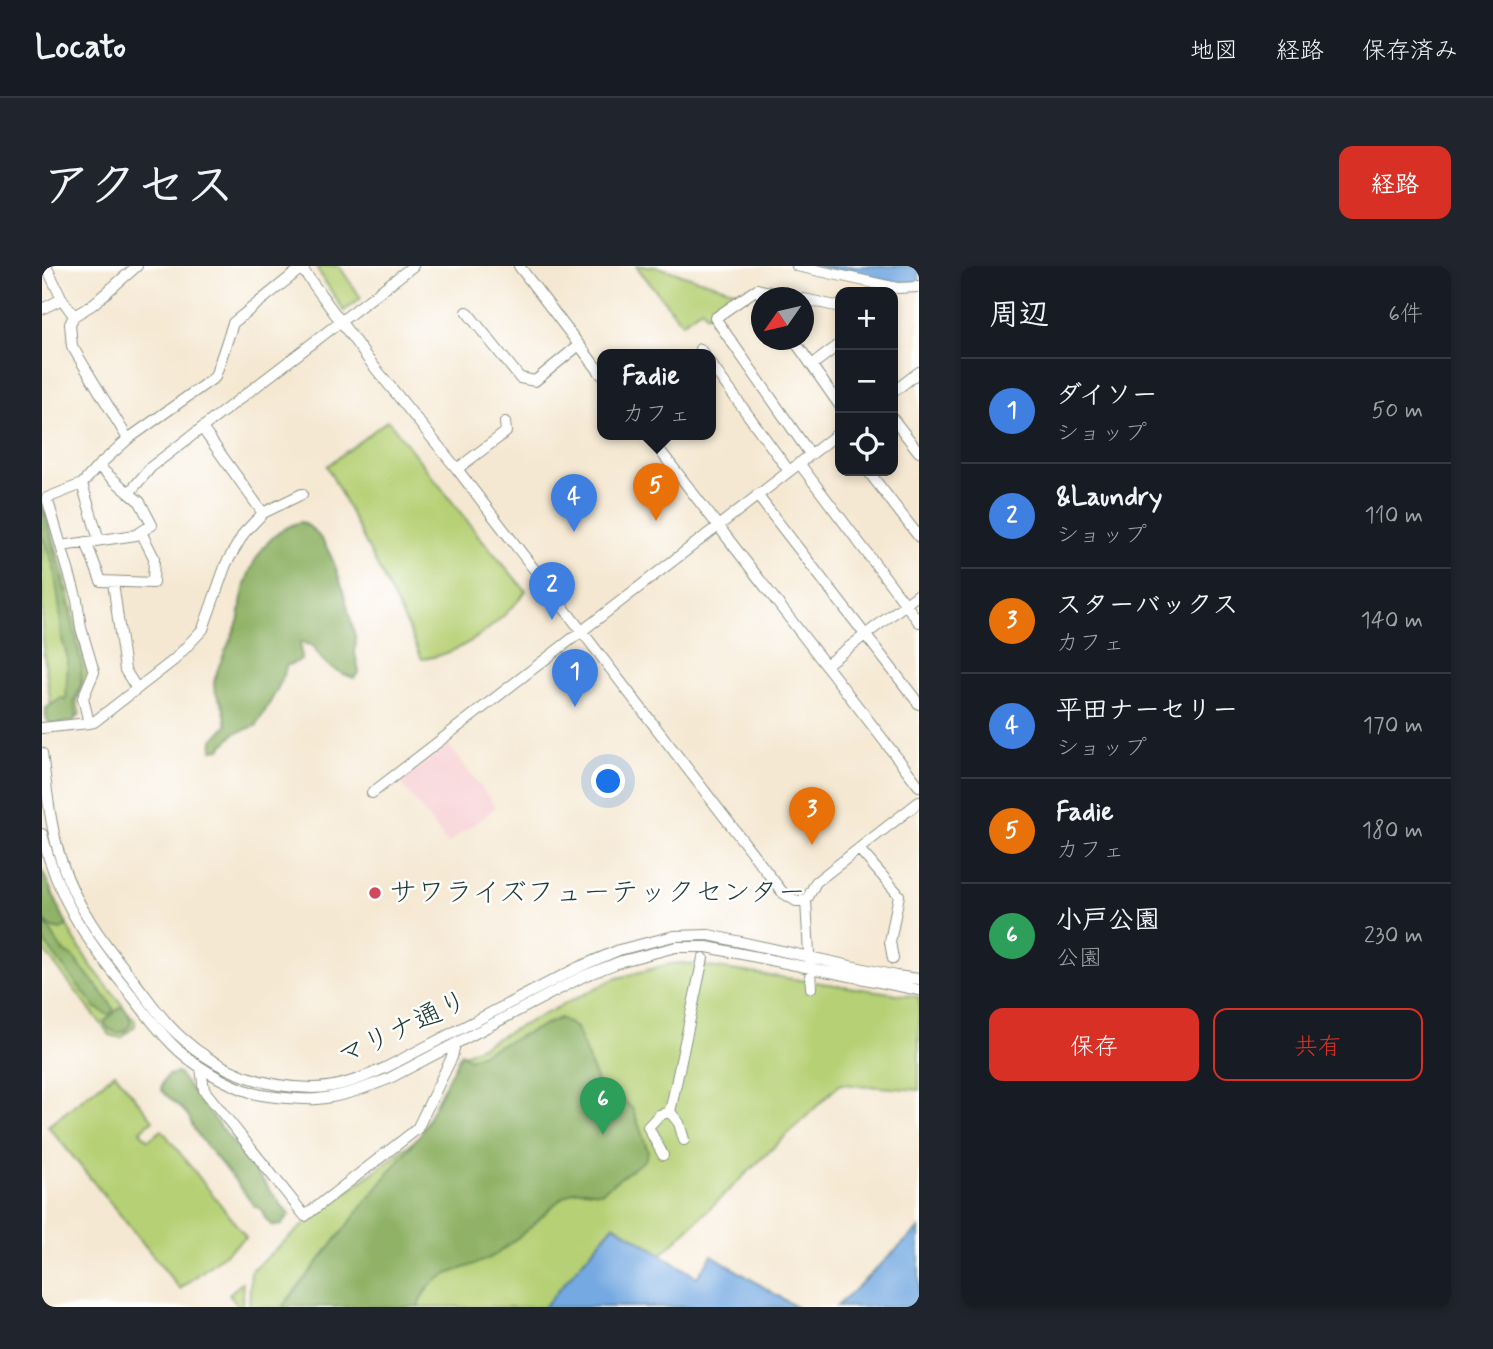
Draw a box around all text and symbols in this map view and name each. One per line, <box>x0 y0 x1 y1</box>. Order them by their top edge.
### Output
text: Locato <box>35 26 126 70</box>
text: 地図 <box>1190 36 1238 67</box>
text: 経路 <box>1276 36 1324 67</box>
text: 保存済み <box>1362 36 1458 67</box>
button: 経路 <box>1339 146 1451 219</box>
text: アクセス <box>42 155 235 220</box>
north arrow <box>751 287 814 350</box>
map controls <box>835 287 898 476</box>
button: + <box>835 287 898 350</box>
text: 周辺 <box>989 296 1049 335</box>
text: 6件 <box>1388 300 1423 330</box>
popup <box>597 349 716 440</box>
button: − <box>835 350 898 413</box>
text: Fadie <box>622 360 680 394</box>
text: ダイソー <box>1056 379 1157 413</box>
text: 1 <box>1007 396 1017 426</box>
text: 50 m <box>1372 396 1423 426</box>
text: カフェ <box>622 400 691 430</box>
button: locate <box>835 413 898 476</box>
text: ショップ <box>1056 419 1147 449</box>
pin: 5 <box>633 463 679 521</box>
pin: 4 <box>551 474 597 532</box>
text: &Laundry <box>1056 481 1162 515</box>
text: 2 <box>1006 501 1018 531</box>
text: 110 m <box>1364 501 1423 531</box>
text: ショップ <box>1056 521 1147 551</box>
pin: 2 <box>529 562 575 620</box>
text: スターバックス <box>1056 589 1239 623</box>
text: 3 <box>1007 606 1017 636</box>
text: 140 m <box>1360 606 1423 636</box>
text: カフェ <box>1056 629 1125 659</box>
pin: 1 <box>552 649 598 707</box>
text: 平田ナーセリー <box>1056 694 1238 728</box>
text: 4 <box>1005 711 1019 741</box>
text: 170 m <box>1363 711 1423 741</box>
text: ショップ <box>1056 734 1147 764</box>
your location <box>591 764 625 798</box>
pin: 3 <box>789 787 835 845</box>
text: Fadie <box>1056 796 1114 830</box>
text: 5 <box>1005 816 1019 846</box>
text: 180 m <box>1362 816 1423 846</box>
text: カフェ <box>1056 836 1125 866</box>
place label: サワライズフューテックセンター <box>389 875 806 912</box>
marker: サワライズフューテックセンター <box>367 885 383 901</box>
text: 小戸公園 <box>1056 904 1160 938</box>
text: 6 <box>1006 921 1018 951</box>
text: 230 m <box>1364 921 1423 951</box>
text: 公園 <box>1056 944 1102 974</box>
street label: マリナ通り <box>332 983 474 1075</box>
button: 保存 <box>989 1008 1199 1081</box>
button: 共有 <box>1213 1008 1423 1081</box>
pin: 6 <box>580 1077 626 1135</box>

